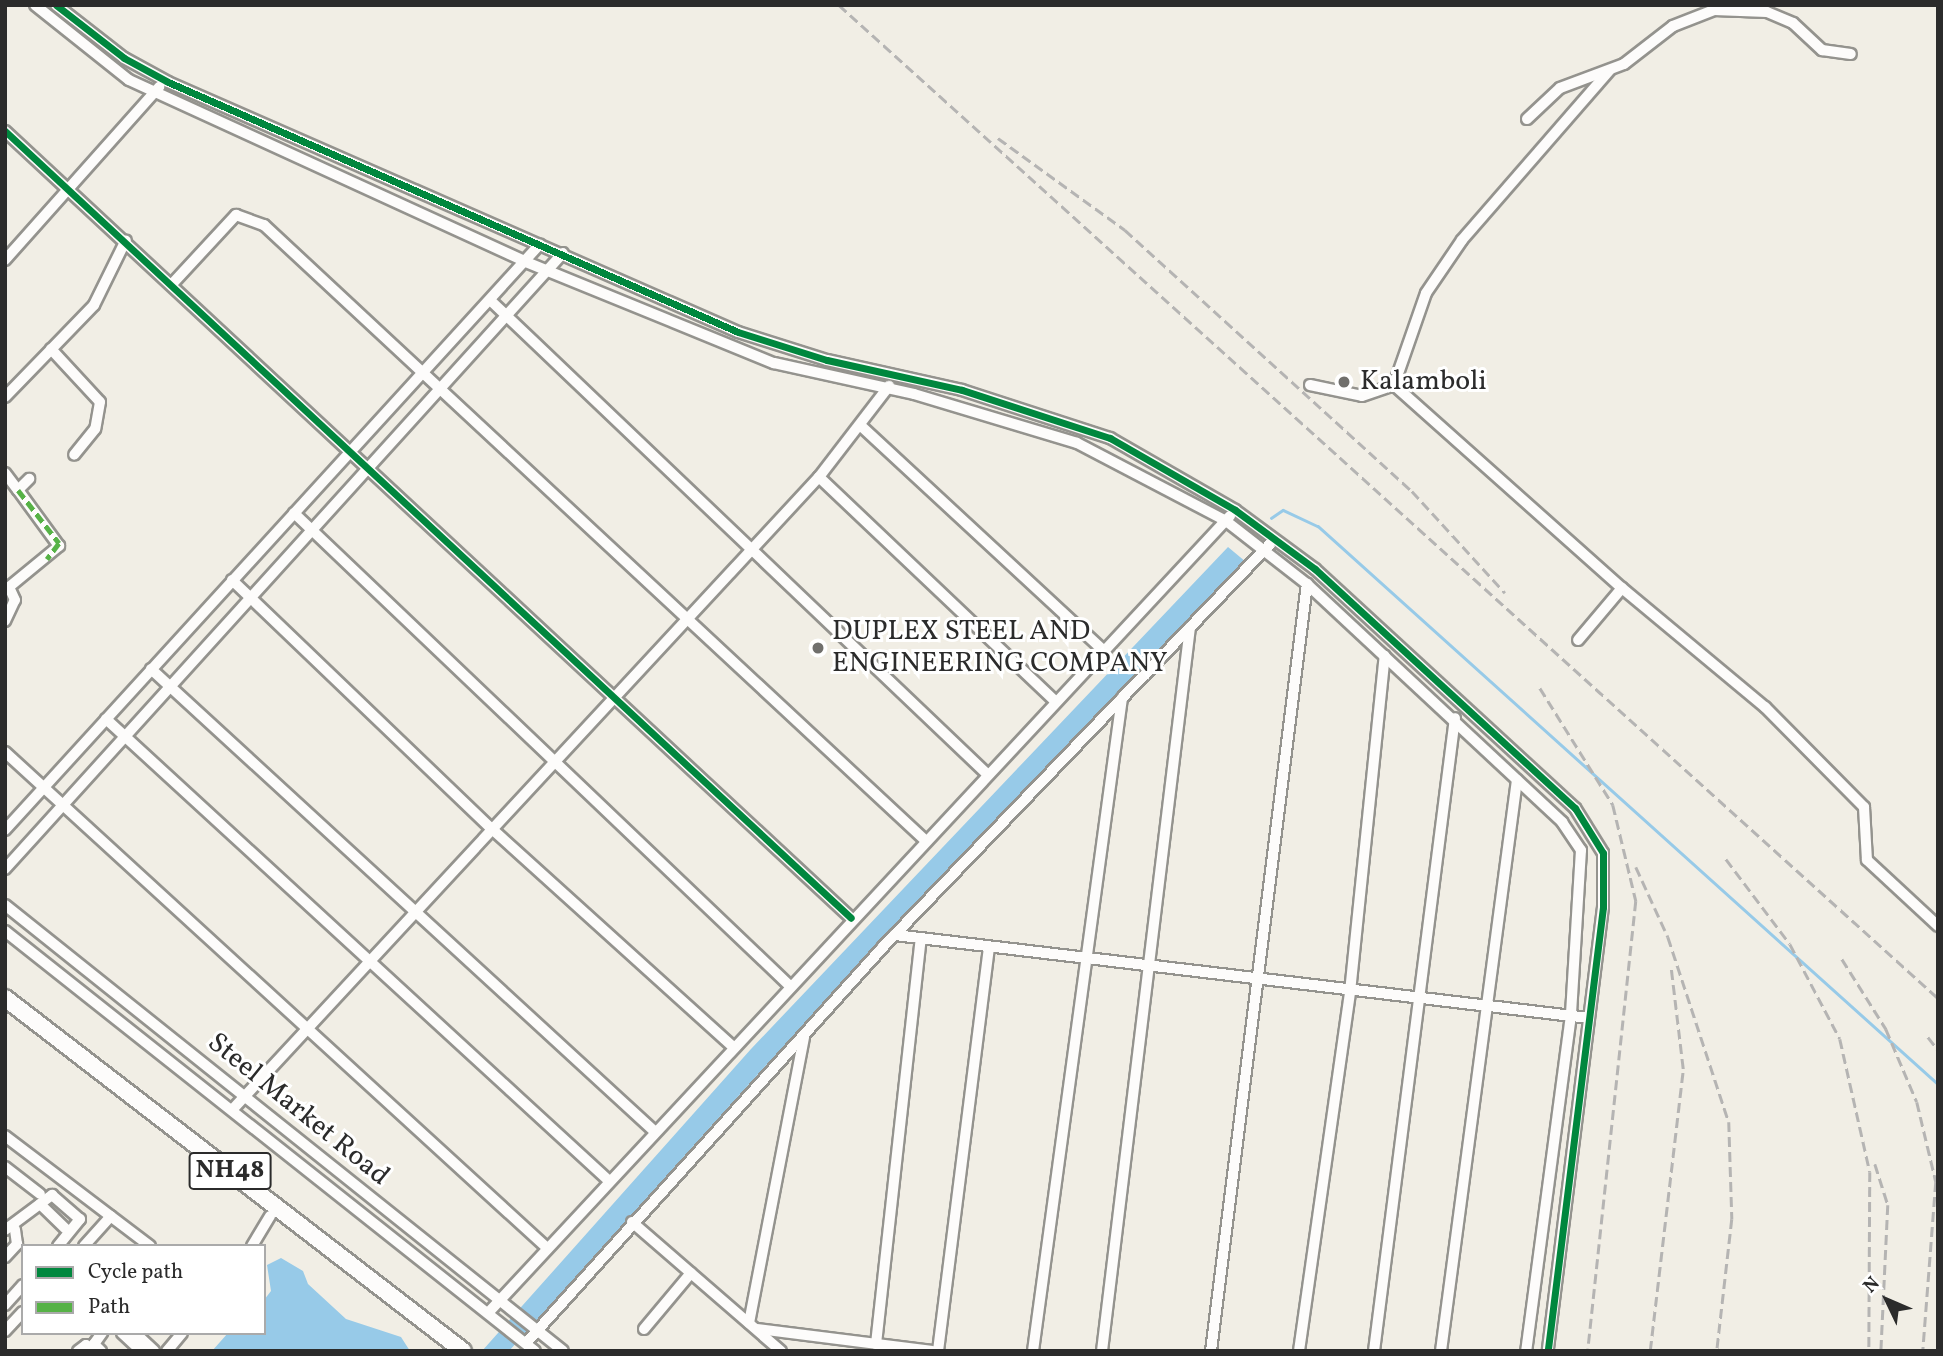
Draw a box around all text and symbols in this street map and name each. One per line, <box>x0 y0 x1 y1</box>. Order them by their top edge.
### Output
place label: Kalamboli <box>1360 365 1487 399</box>
marker: Kalamboli <box>1334 372 1354 392</box>
place label: DUPLEX STEEL AND ENGINEERING COMPANY <box>832 615 1168 681</box>
marker: DUPLEX STEEL AND ENGINEERING COMPANY <box>810 640 826 656</box>
street label: Steel Market Road <box>200 1026 396 1194</box>
road number: NH48 <box>188 1148 272 1194</box>
legend <box>21 1244 266 1335</box>
text: Cycle path <box>88 1258 183 1287</box>
north arrow <box>1852 1265 1922 1335</box>
text: N <box>1858 1271 1886 1299</box>
text: Path <box>88 1293 130 1322</box>

